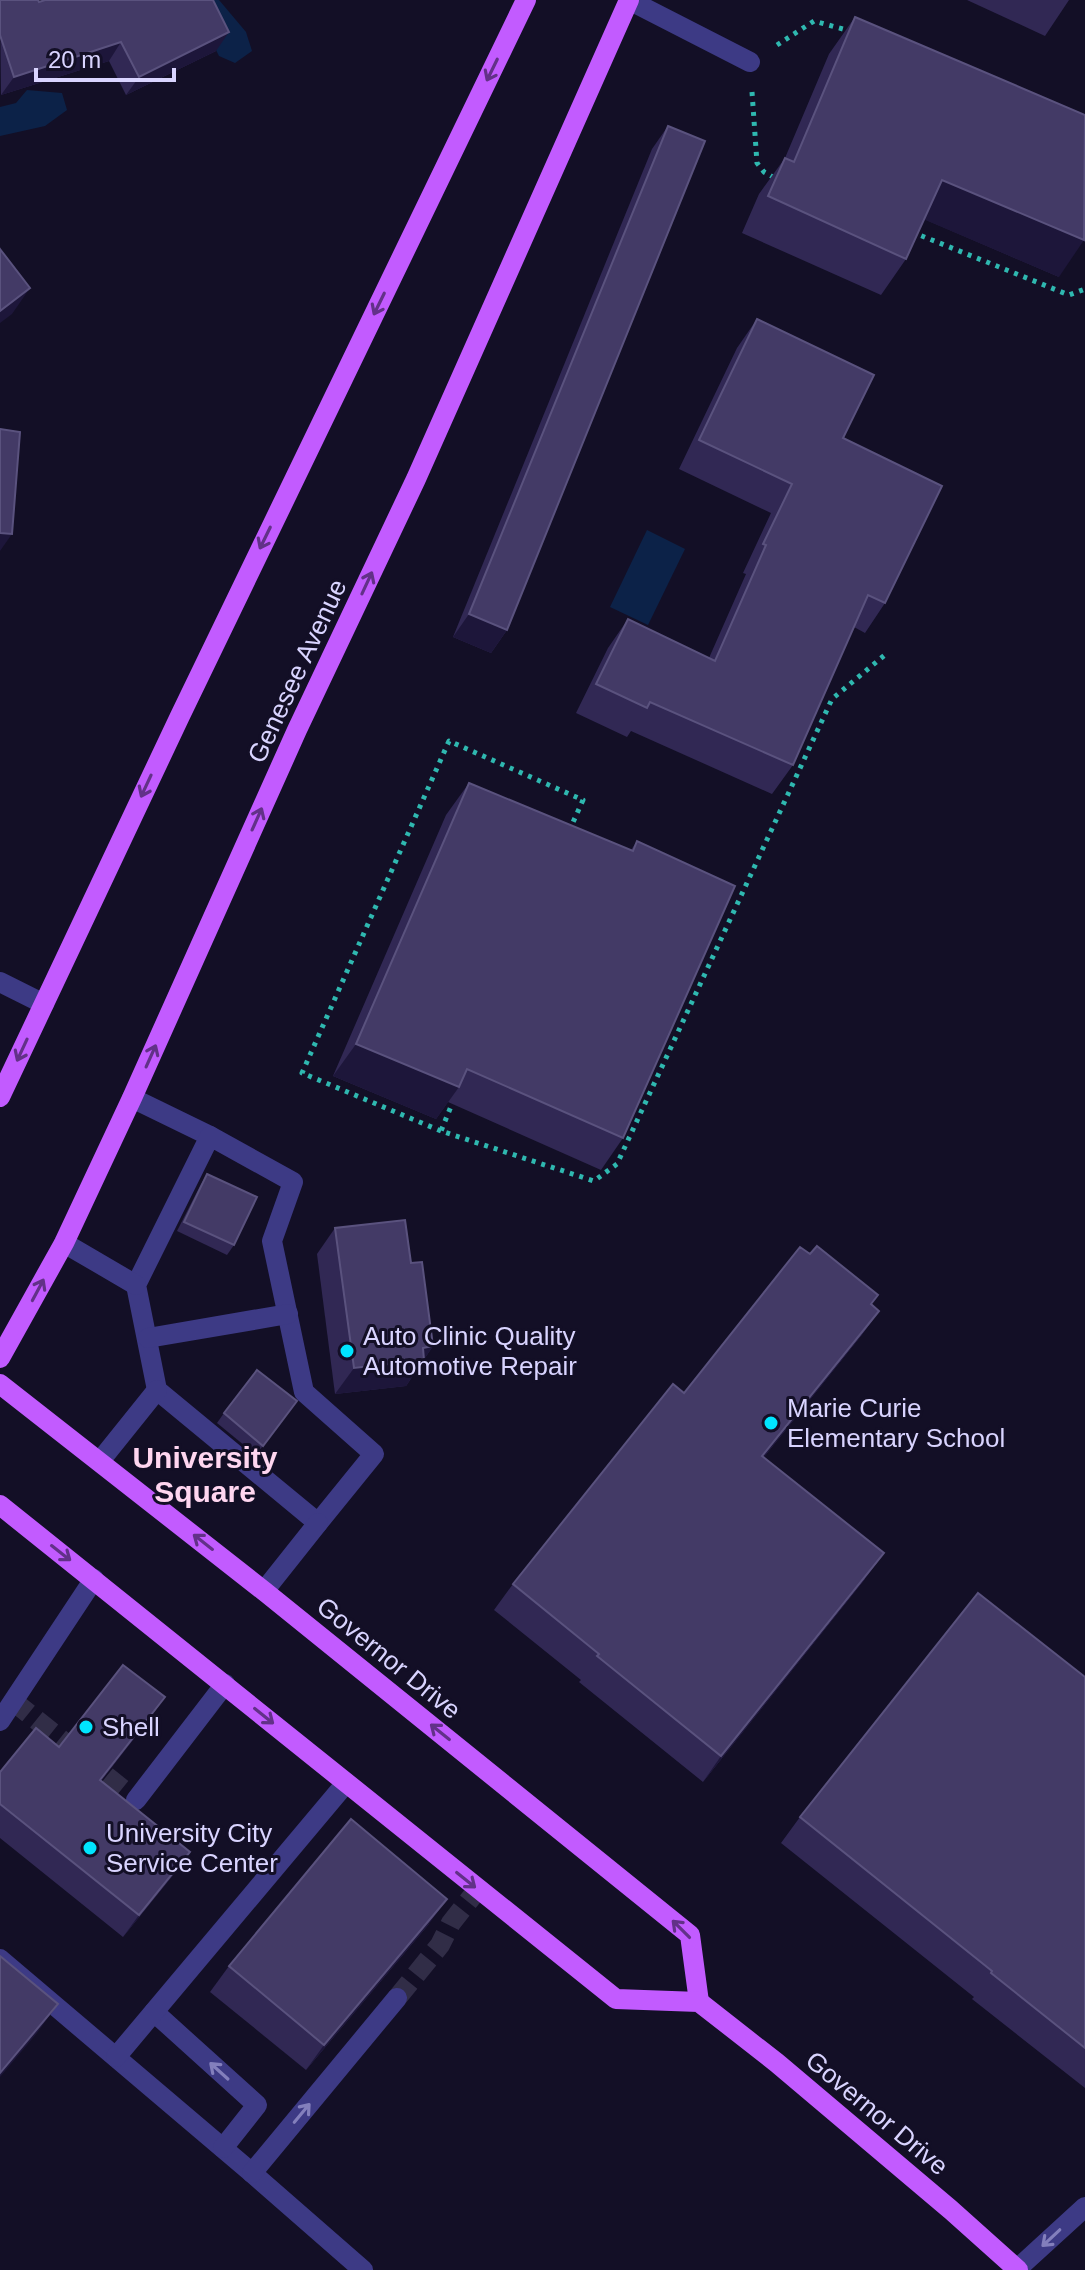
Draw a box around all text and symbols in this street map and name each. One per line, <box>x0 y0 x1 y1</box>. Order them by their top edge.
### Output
scale bar <box>36 32 174 82</box>
text: 20 m <box>48 46 101 73</box>
one-way arrow <box>484 58 499 82</box>
one-way arrow <box>371 292 386 316</box>
one-way arrow <box>257 526 273 550</box>
one-way arrow <box>360 571 375 595</box>
street label: Genesee Avenue <box>241 574 353 768</box>
one-way arrow <box>138 774 153 798</box>
one-way arrow <box>250 807 265 831</box>
one-way arrow <box>14 1038 29 1062</box>
one-way arrow <box>144 1044 159 1068</box>
one-way arrow <box>31 1279 47 1302</box>
place label: Auto Clinic Quality Automotive Repair <box>363 1321 577 1381</box>
marker: Auto Clinic Quality Automotive Repair <box>338 1342 356 1360</box>
place label: Marie Curie Elementary School <box>787 1393 1005 1453</box>
marker: Marie Curie Elementary School <box>762 1414 780 1432</box>
district label: University Square <box>132 1441 278 1508</box>
one-way arrow <box>193 1534 214 1551</box>
one-way arrow <box>50 1545 71 1562</box>
street label: Governor Drive <box>311 1591 467 1725</box>
one-way arrow <box>253 1707 274 1725</box>
place label: Shell <box>102 1712 160 1742</box>
marker: Shell <box>77 1718 95 1736</box>
one-way arrow <box>430 1724 451 1741</box>
place label: University City Service Center <box>106 1818 278 1878</box>
marker: University City Service Center <box>81 1839 99 1857</box>
one-way arrow <box>455 1871 476 1888</box>
one-way arrow <box>671 1920 691 1940</box>
street label: Governor Drive <box>800 2045 954 2181</box>
one-way arrow <box>209 2062 229 2080</box>
one-way arrow <box>293 2103 311 2124</box>
one-way arrow <box>1041 2229 1061 2248</box>

